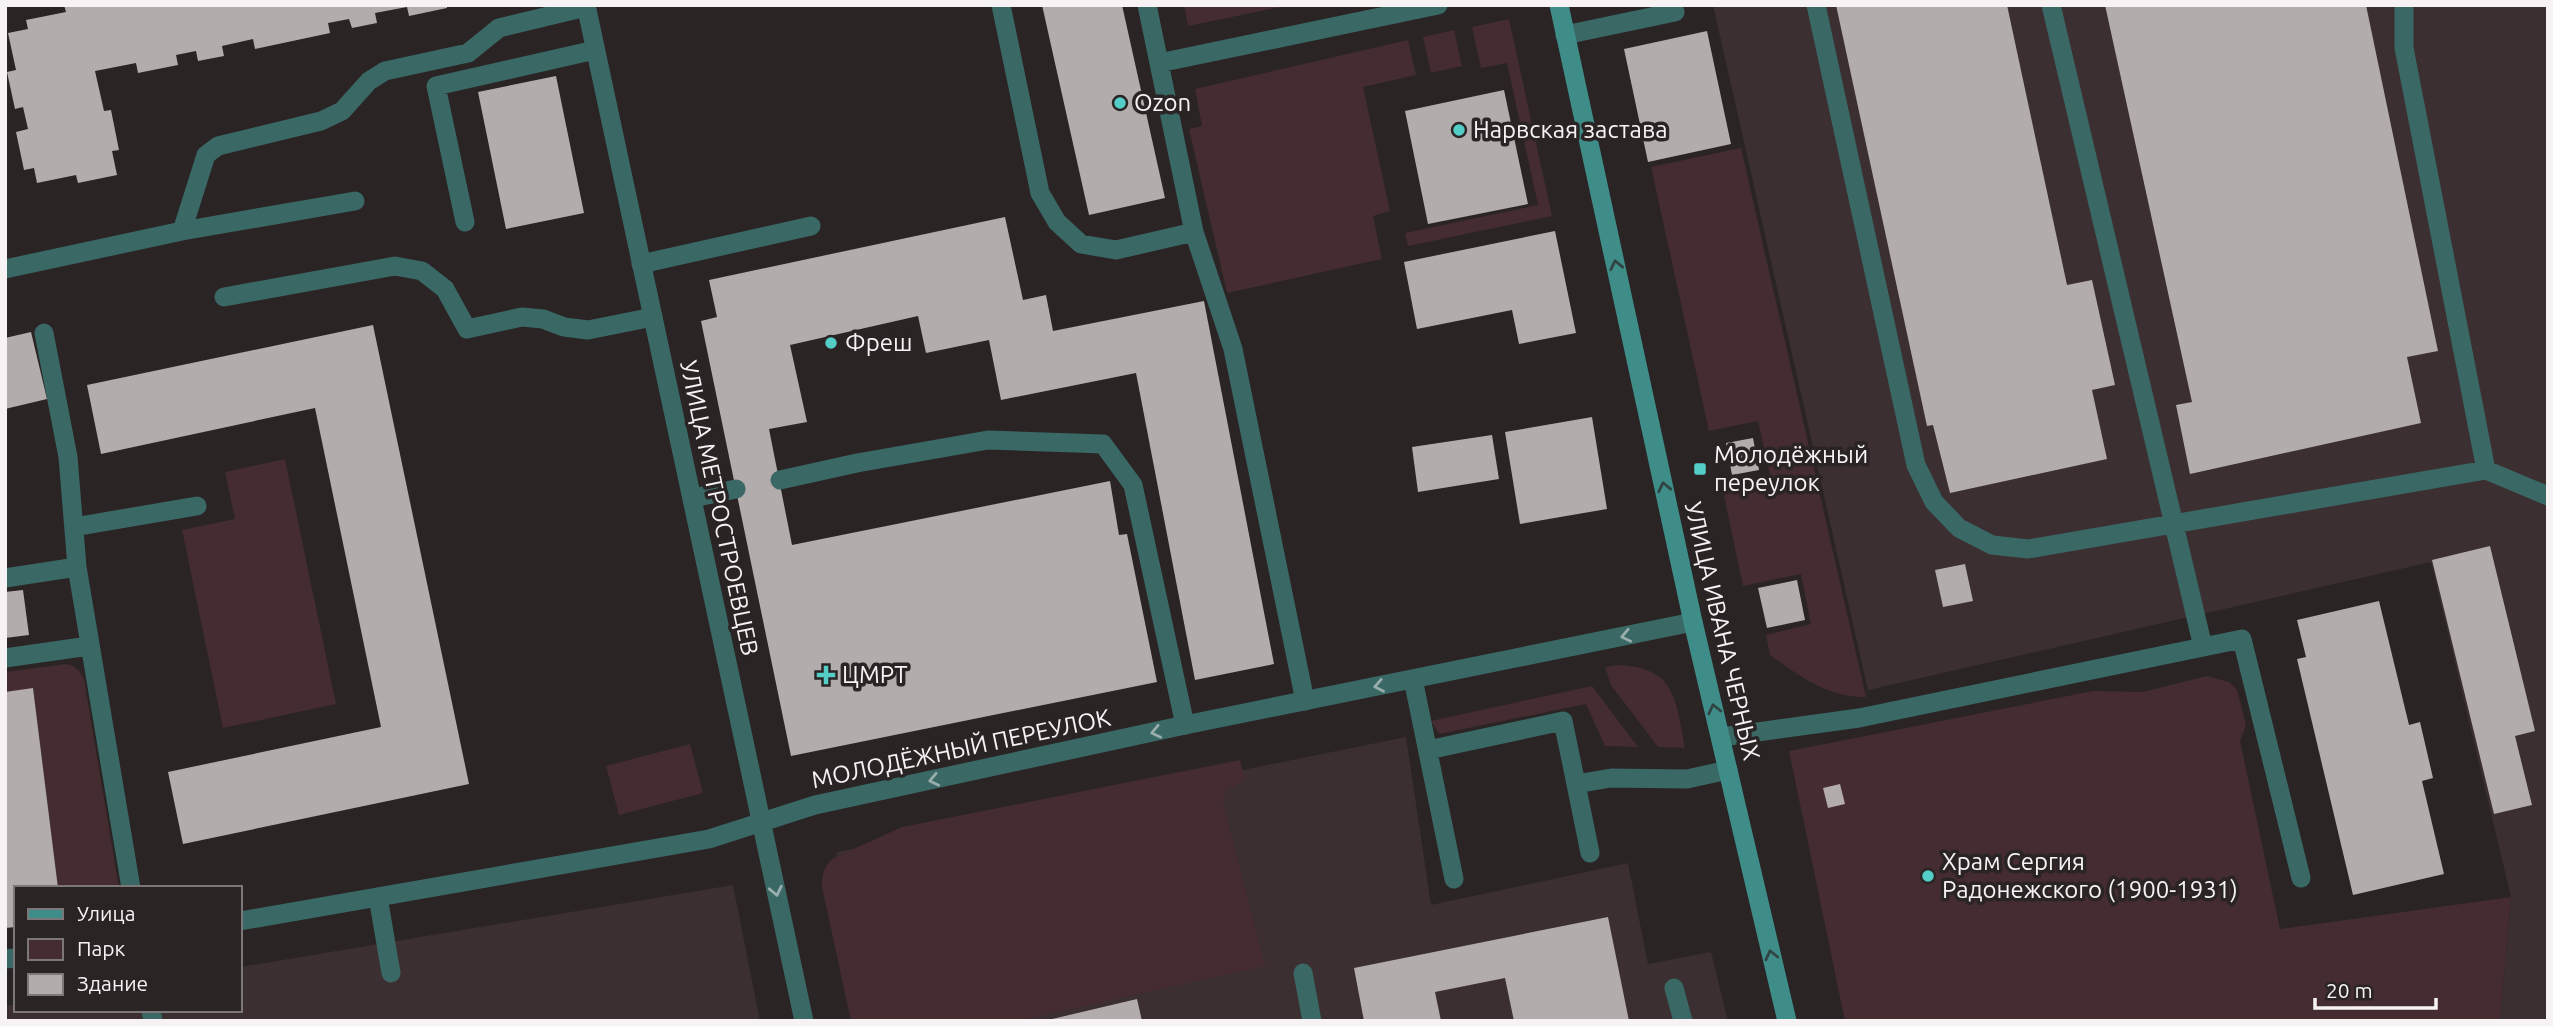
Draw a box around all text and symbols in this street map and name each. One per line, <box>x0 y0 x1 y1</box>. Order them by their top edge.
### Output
place label: Ozon <box>1134 89 1191 116</box>
marker: Ozon <box>1112 95 1128 111</box>
place label: Нарвская застава <box>1473 116 1667 143</box>
marker: Нарвская застава <box>1451 122 1467 138</box>
one-way arrow <box>1609 259 1624 271</box>
place label: Фреш <box>845 329 912 356</box>
marker: Фреш <box>823 335 839 351</box>
street label: УЛИЦА МЕТРОСТРОЕВЦЕВ <box>675 358 764 658</box>
place label: Молодёжный переулок <box>1714 441 1868 496</box>
marker: Молодёжный переулок <box>1692 461 1708 477</box>
one-way arrow <box>1658 481 1672 493</box>
street label: УЛИЦА ИВАНА ЧЕРНЫХ <box>1680 499 1765 763</box>
one-way arrow <box>1620 627 1632 642</box>
place label: ЦМРТ <box>842 661 907 688</box>
marker: ЦМРТ <box>816 665 836 685</box>
one-way arrow <box>1373 678 1385 693</box>
street label: МОЛОДЁЖНЫЙ ПЕРЕУЛОК <box>809 703 1113 793</box>
one-way arrow <box>1708 703 1722 715</box>
one-way arrow <box>1150 723 1162 738</box>
one-way arrow <box>928 771 940 786</box>
place label: Храм Сергия Радонежского (1900-1931) <box>1942 848 2238 903</box>
marker: Храм Сергия Радонежского (1900-1931) <box>1920 868 1936 884</box>
one-way arrow <box>768 885 783 897</box>
legend <box>14 886 242 1012</box>
text: Улица <box>77 901 135 925</box>
text: Парк <box>77 936 126 960</box>
one-way arrow <box>1764 949 1779 961</box>
scale bar <box>2315 967 2436 1011</box>
text: Здание <box>77 971 148 995</box>
text: 20 m <box>2326 978 2373 1002</box>

